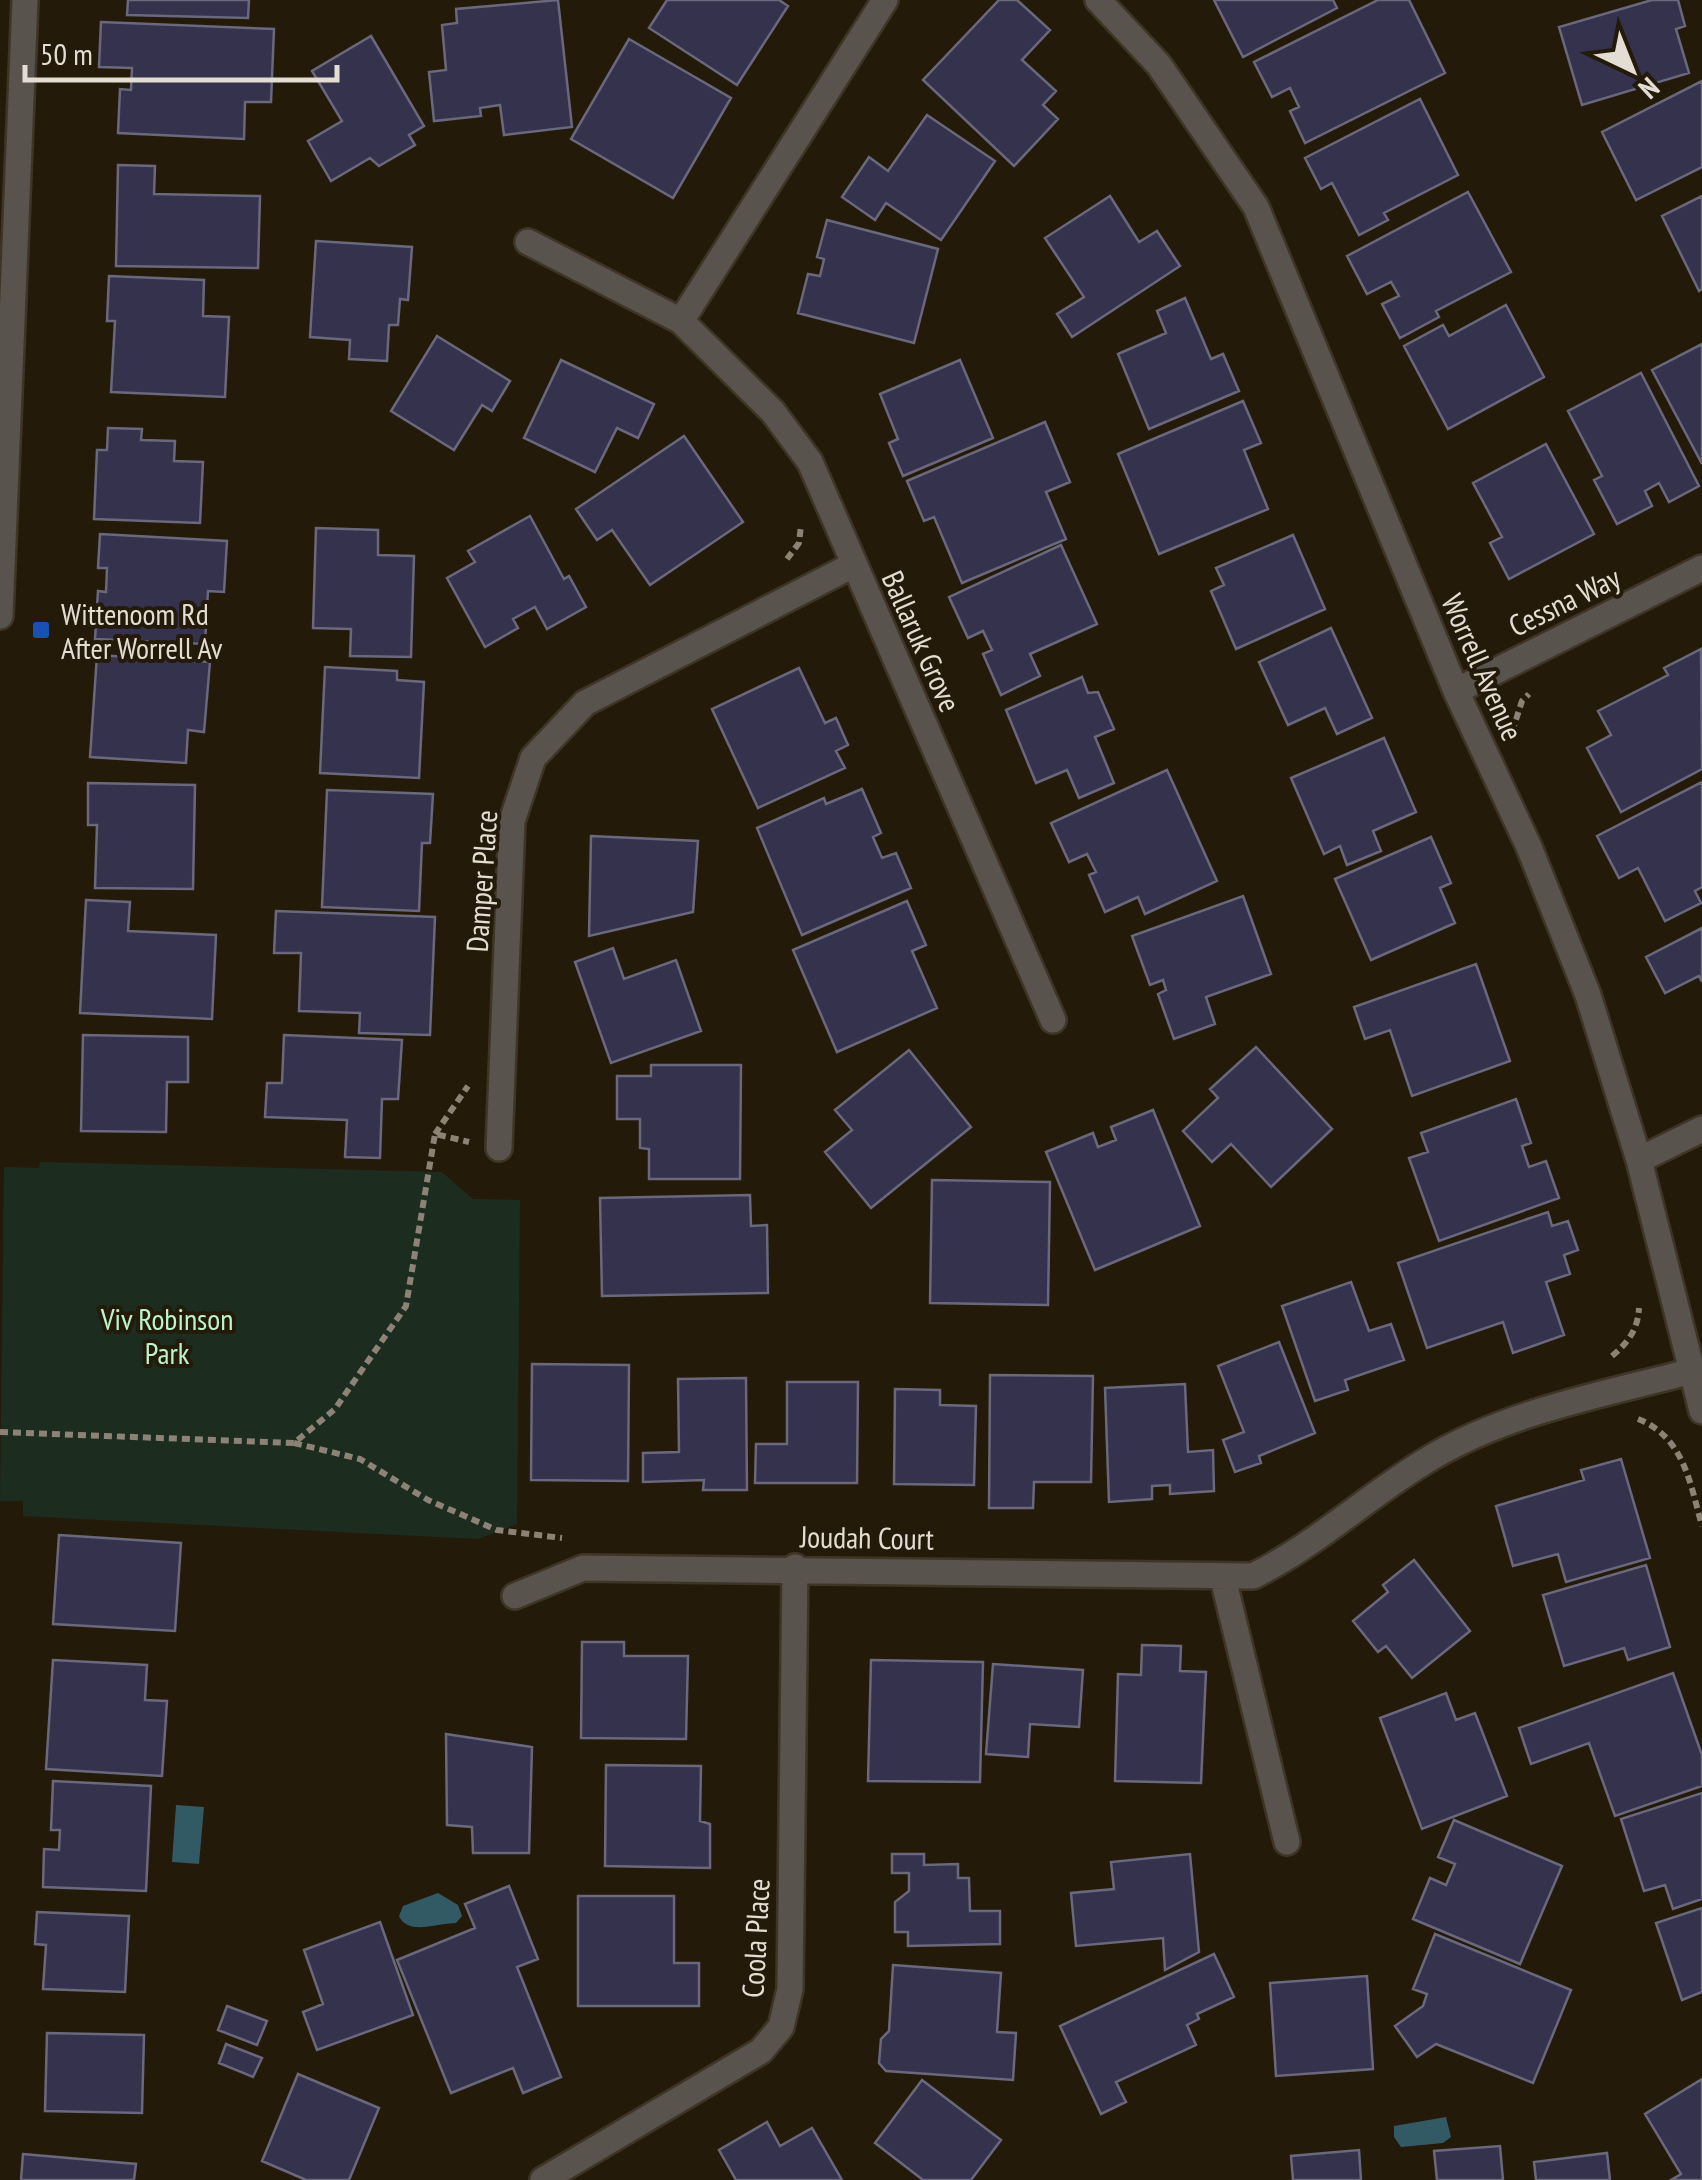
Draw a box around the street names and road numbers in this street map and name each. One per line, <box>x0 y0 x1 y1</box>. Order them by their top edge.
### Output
street label: Cessna Way <box>1502 557 1627 645</box>
street label: Ballaruk Grove <box>874 564 970 718</box>
street label: Worrell Avenue <box>1433 588 1533 746</box>
street label: Damper Place <box>457 809 505 953</box>
street label: Joudah Court <box>799 1516 935 1558</box>
street label: Coola Place <box>732 1877 778 1999</box>

